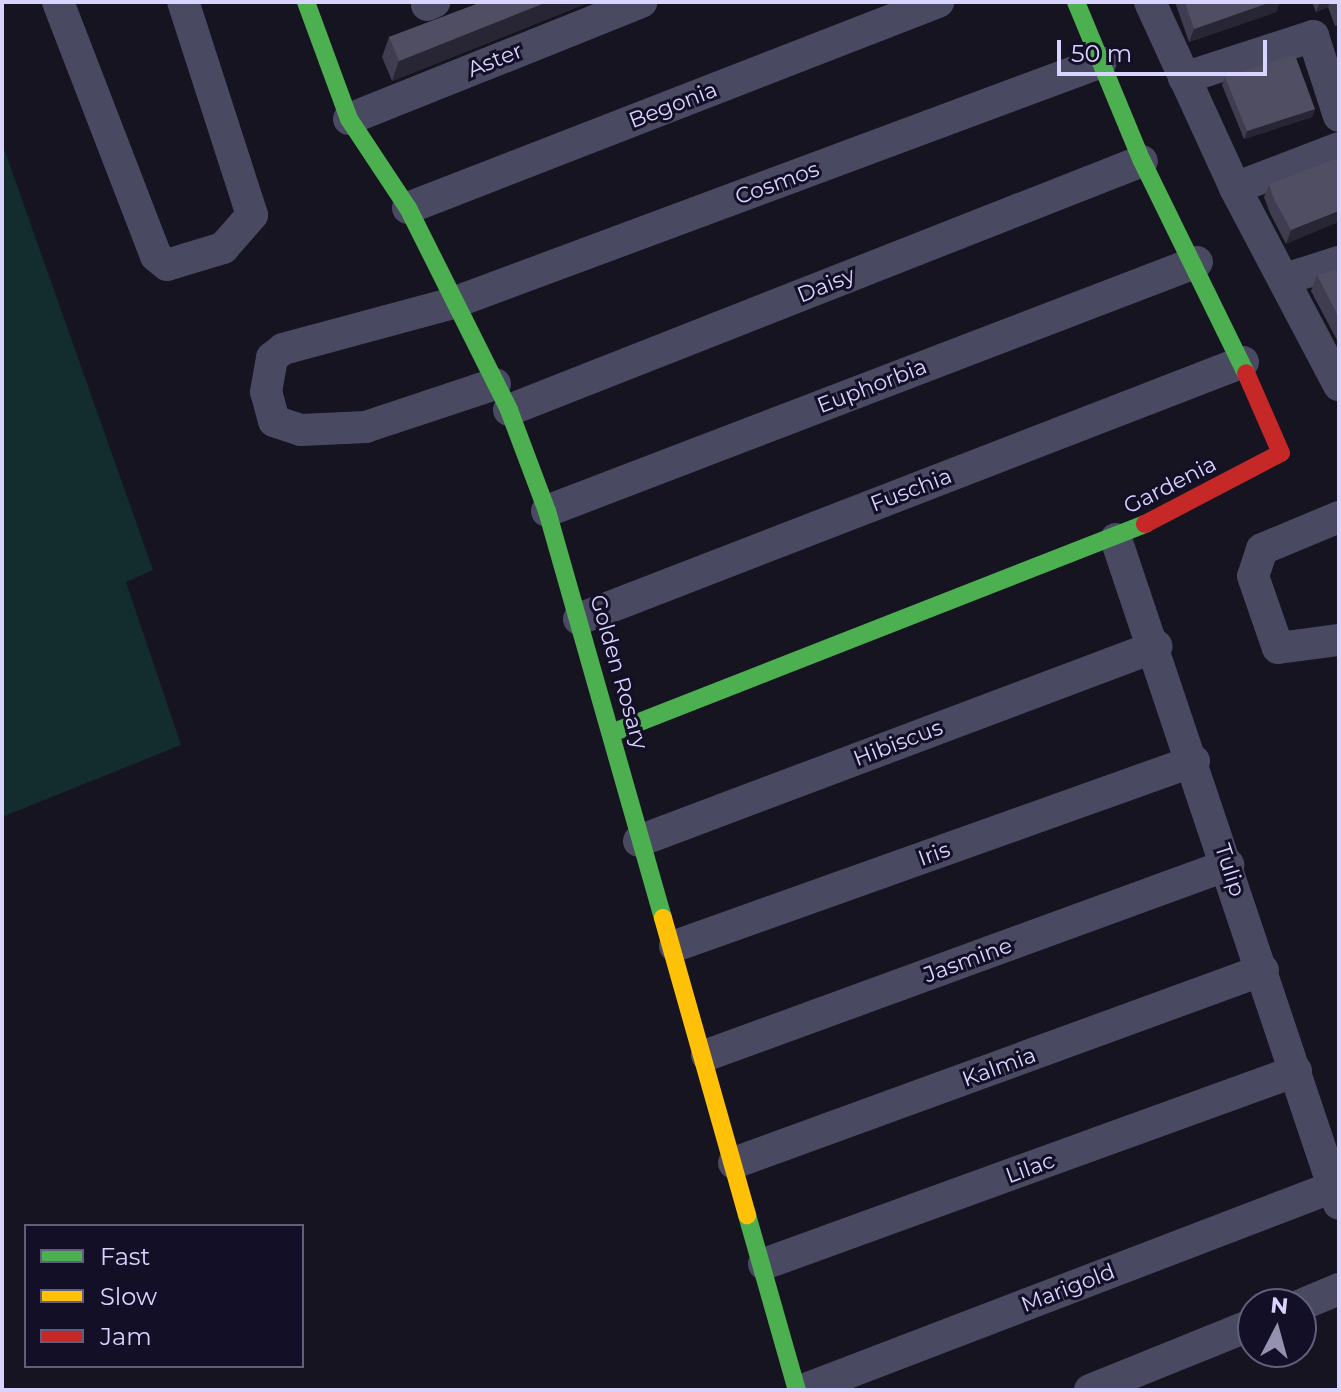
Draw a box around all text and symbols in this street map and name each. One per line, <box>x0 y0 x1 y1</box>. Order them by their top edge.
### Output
scale bar <box>1061 24 1271 74</box>
street label: Aster <box>464 37 526 83</box>
text: 50 m <box>1071 39 1132 68</box>
street label: Begonia <box>625 76 721 134</box>
street label: Cosmos <box>731 156 823 210</box>
street label: Daisy <box>793 262 859 308</box>
street label: Euphorbia <box>813 353 931 419</box>
street label: Gardenia <box>1119 450 1221 520</box>
street label: Fuschia <box>867 462 955 518</box>
street label: Golden Rosary <box>584 592 654 752</box>
street label: Hibiscus <box>850 714 946 772</box>
street label: Iris <box>914 836 954 872</box>
street label: Tulip <box>1209 840 1251 900</box>
street label: Jasmine <box>920 932 1016 988</box>
street label: Kalmia <box>959 1042 1039 1092</box>
street label: Lilac <box>1002 1147 1058 1189</box>
legend <box>24 1224 304 1368</box>
text: Fast <box>100 1242 150 1271</box>
street label: Marigold <box>1017 1258 1119 1318</box>
text: Slow <box>100 1282 157 1311</box>
north arrow <box>1237 1288 1317 1368</box>
text: N <box>1269 1291 1290 1320</box>
text: Jam <box>100 1322 152 1351</box>

